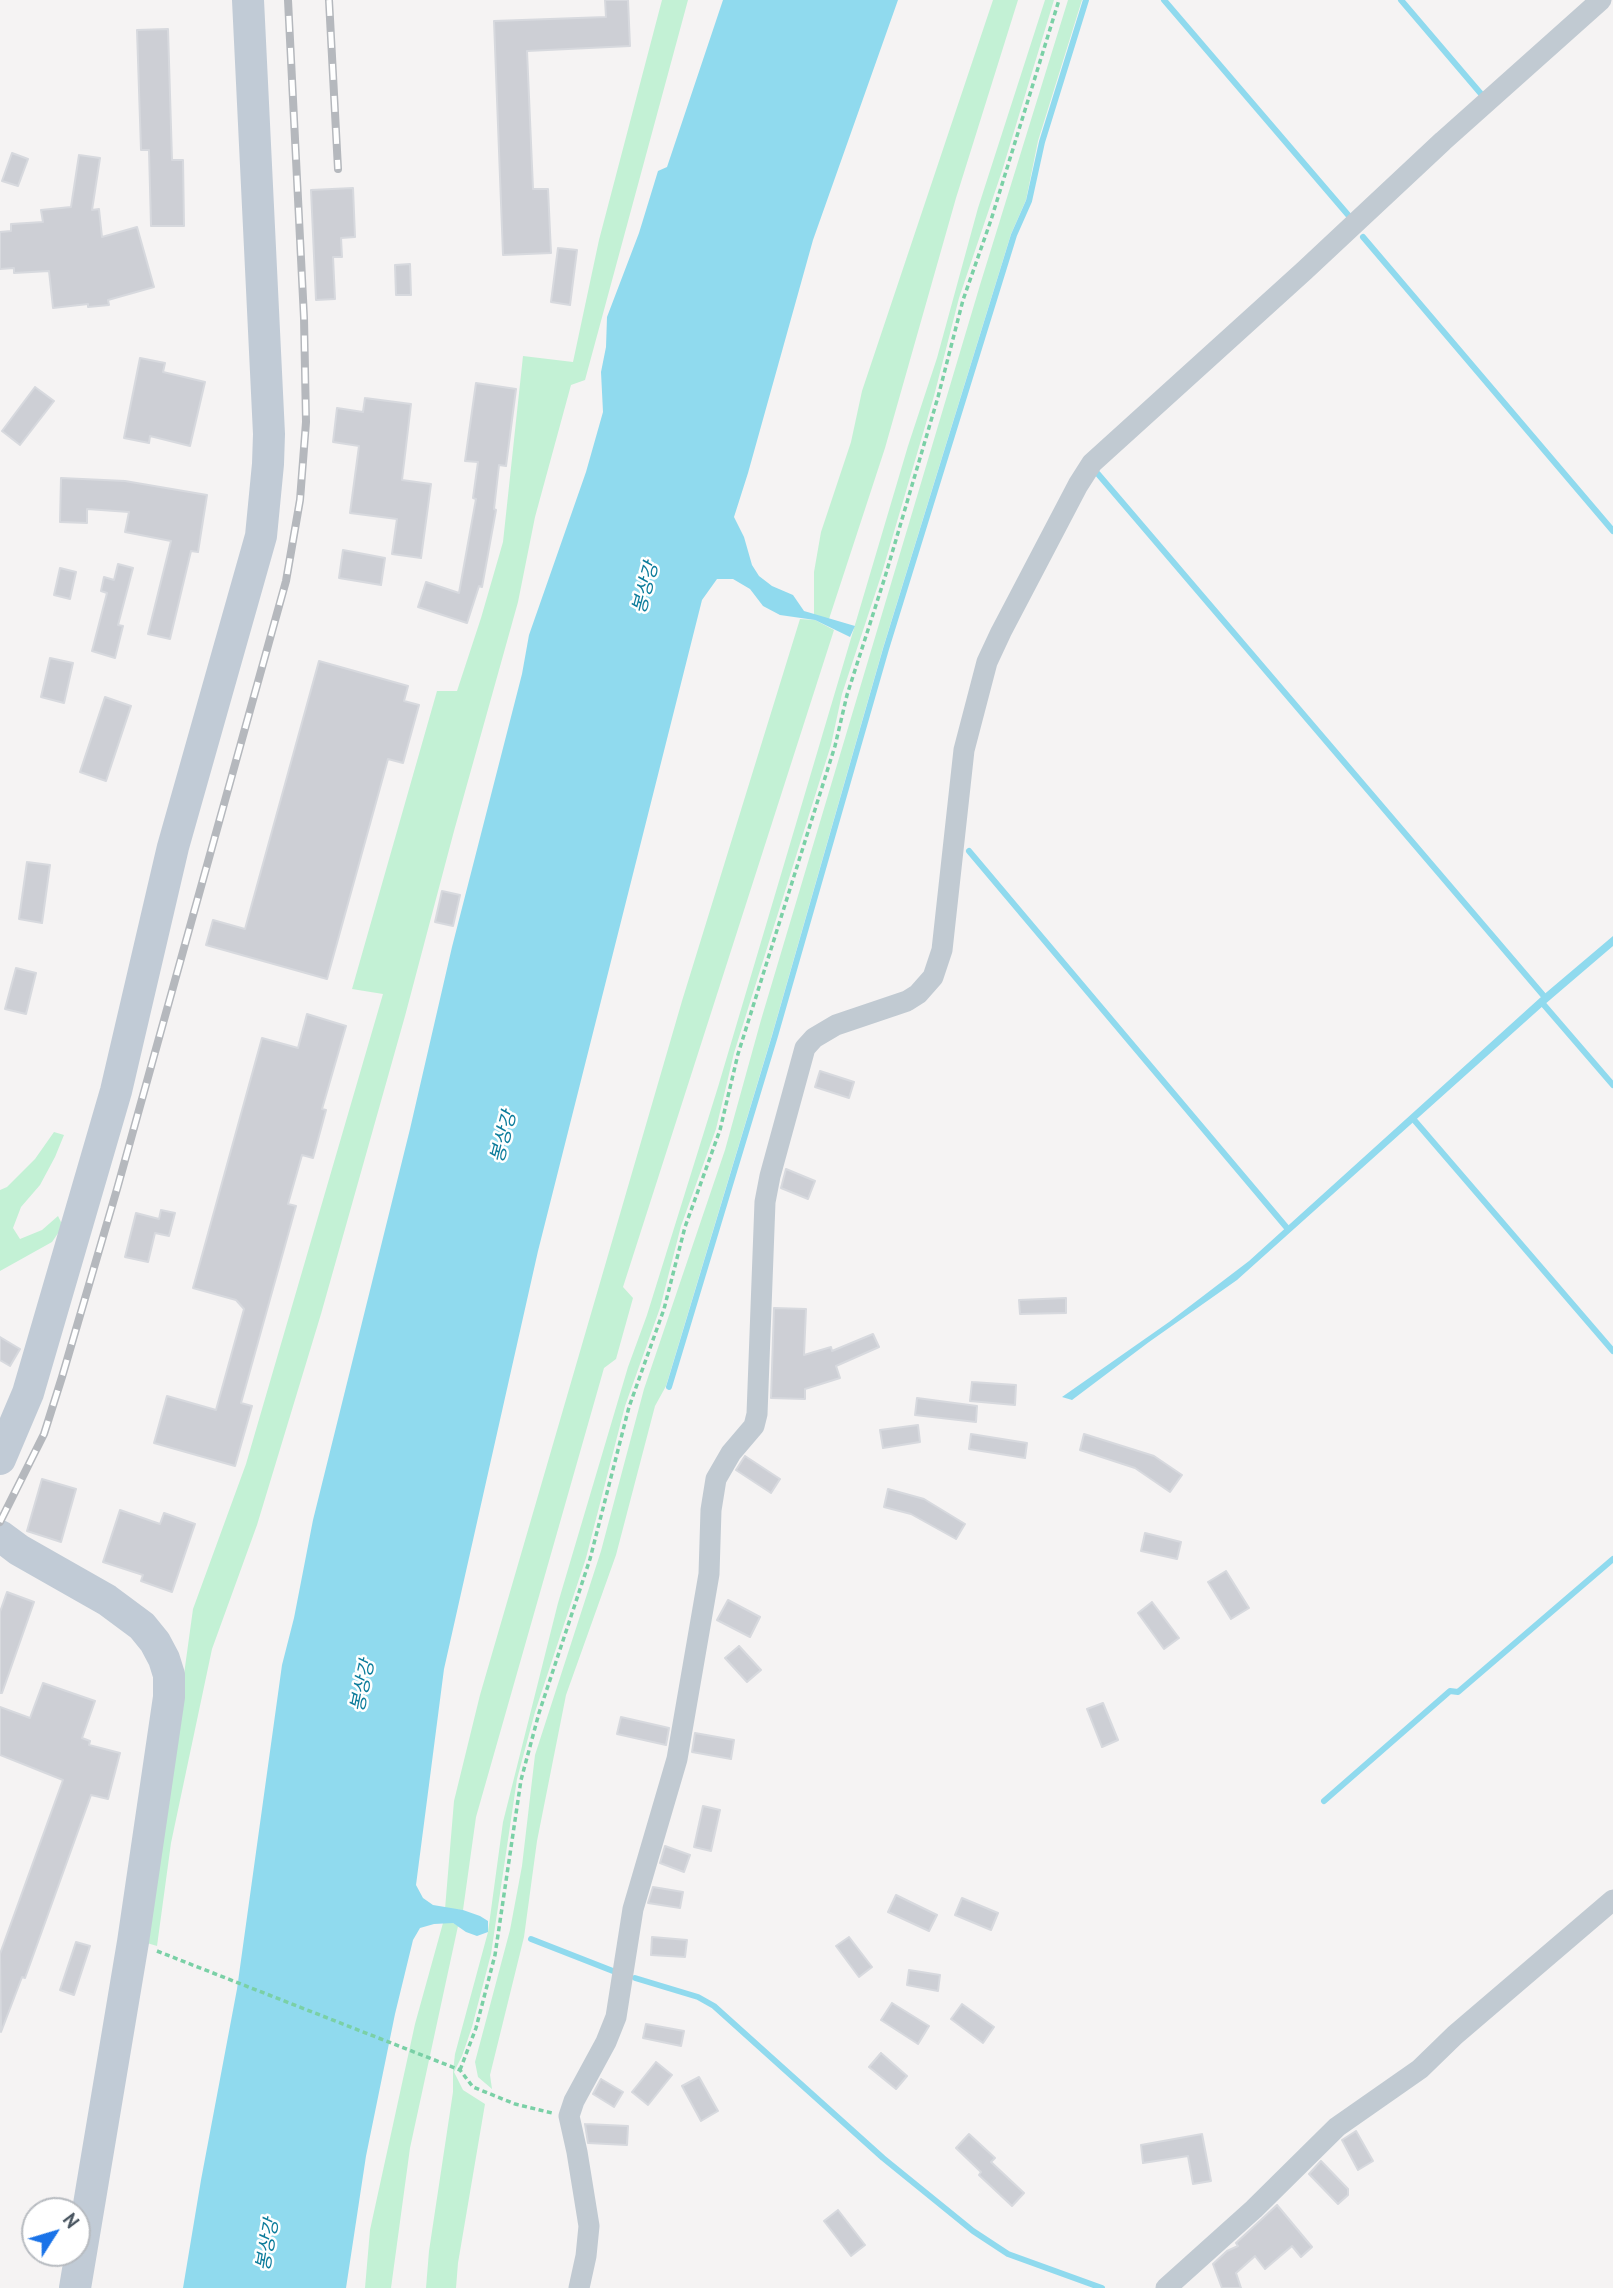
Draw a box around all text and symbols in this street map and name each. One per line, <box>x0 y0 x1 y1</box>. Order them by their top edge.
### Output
water label: 봉상강 <box>628 560 664 616</box>
water label: 봉상강 <box>486 1109 522 1165</box>
water label: 봉상강 <box>346 1658 380 1714</box>
north arrow <box>21 2197 91 2267</box>
text: N <box>58 2208 85 2233</box>
water label: 봉상강 <box>252 2217 284 2273</box>

